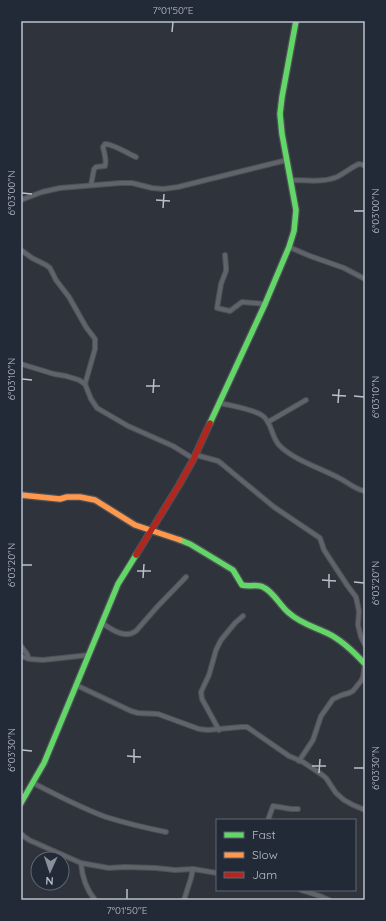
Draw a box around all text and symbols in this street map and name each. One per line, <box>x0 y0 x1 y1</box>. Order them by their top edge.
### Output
text: 7°01'50"E <box>153 4 194 17</box>
text: 6°03'00"N <box>5 171 18 215</box>
text: 6°03'00"N <box>369 189 382 233</box>
text: 6°03'10"N <box>5 358 18 400</box>
text: 6°03'10"N <box>369 376 382 418</box>
text: 6°03'20"N <box>5 543 18 587</box>
text: 6°03'20"N <box>369 561 382 605</box>
text: 6°03'30"N <box>5 728 18 772</box>
text: 6°03'30"N <box>369 746 382 790</box>
legend <box>216 819 356 891</box>
text: Fast <box>252 827 276 842</box>
text: Slow <box>252 847 278 862</box>
north arrow <box>30 851 70 891</box>
text: Jam <box>252 867 277 882</box>
text: N <box>45 874 54 888</box>
text: 7°01'50"E <box>107 904 148 917</box>

